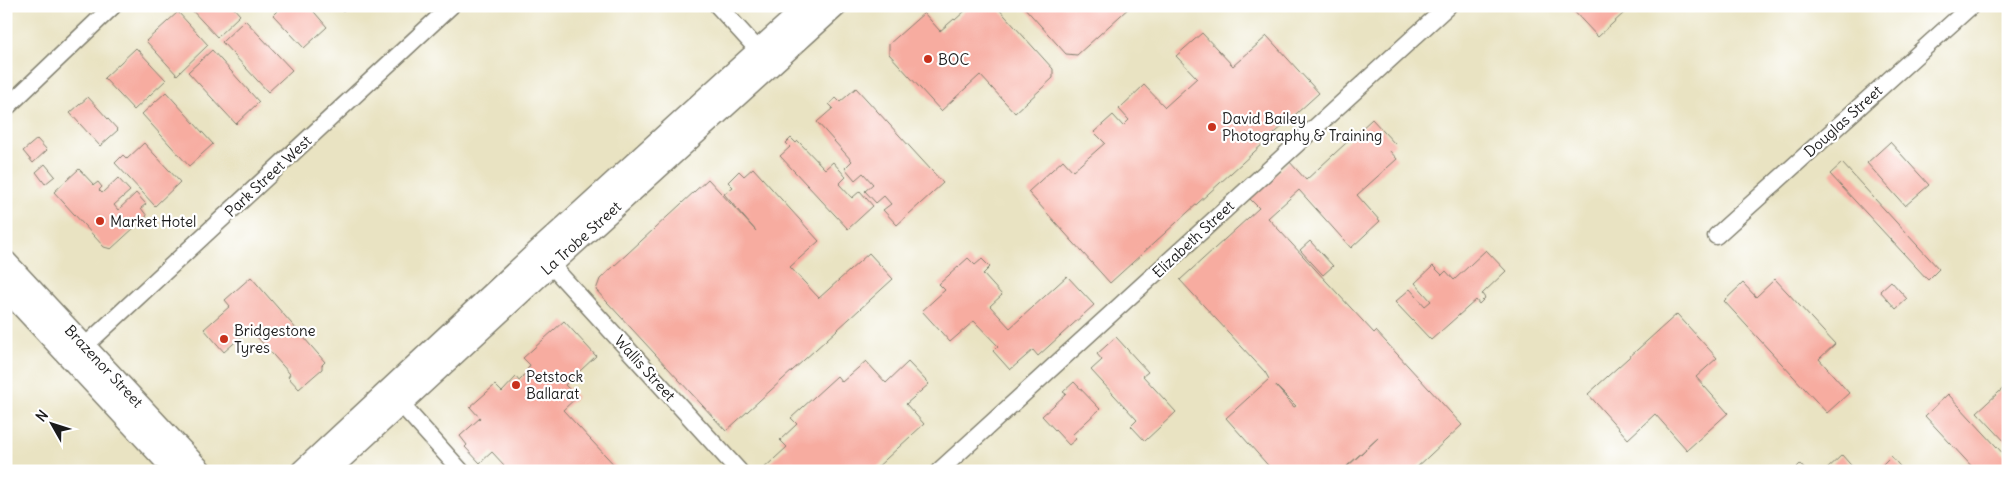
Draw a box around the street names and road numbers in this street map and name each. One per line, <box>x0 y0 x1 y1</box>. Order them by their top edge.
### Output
street label: Douglas Street <box>1800 81 1886 161</box>
street label: Park Street West <box>221 131 315 221</box>
street label: Elizabeth Street <box>1148 196 1238 282</box>
street label: La Trobe Street <box>537 197 625 279</box>
street label: Brazenor Street <box>61 321 147 411</box>
street label: Wallis Street <box>610 331 680 405</box>

